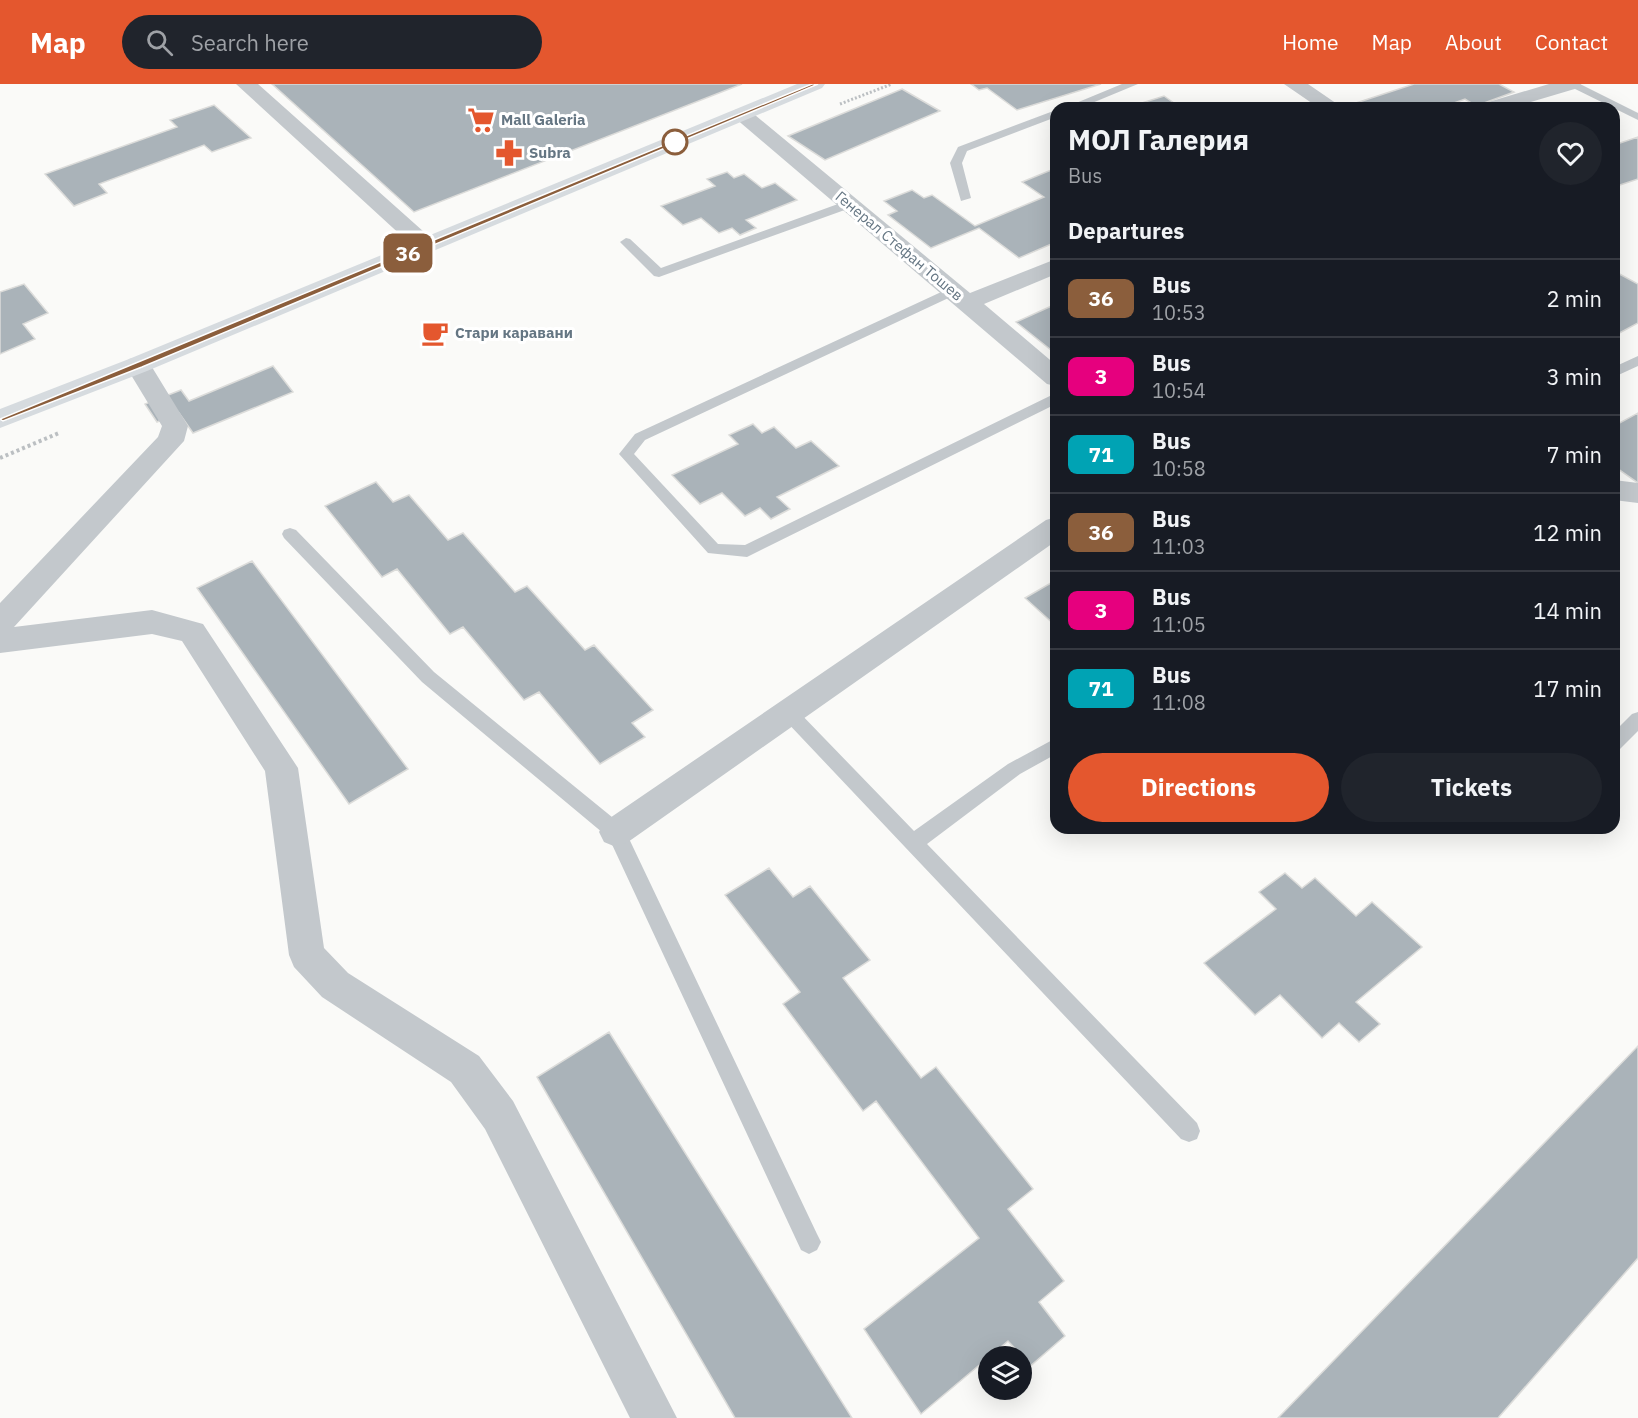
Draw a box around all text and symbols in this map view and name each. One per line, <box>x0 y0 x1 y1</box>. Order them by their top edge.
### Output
search box <box>122 15 542 69</box>
text: Map <box>30 24 86 61</box>
icon: search <box>143 26 176 59</box>
text: Search here <box>191 28 309 57</box>
text: Home <box>1282 28 1339 56</box>
text: Map <box>1372 28 1412 56</box>
text: About <box>1445 28 1502 56</box>
text: Contact <box>1535 28 1608 56</box>
supermarket icon: Mall Galeria <box>466 105 496 135</box>
place label: Mall Galeria <box>501 110 586 129</box>
text: МОЛ Галерия <box>1068 121 1249 158</box>
button: heart <box>1539 122 1602 185</box>
unlabelled marker <box>662 129 688 155</box>
pharmacy icon: Subra <box>494 138 524 168</box>
place label: Subra <box>529 143 571 162</box>
text: Bus <box>1068 162 1102 189</box>
street label: Генерал Стефан Тошев <box>832 187 967 305</box>
text: Departures <box>1068 216 1184 245</box>
line badge: 36 <box>381 234 435 272</box>
text: 36 <box>395 239 421 267</box>
text: Bus <box>1152 270 1191 299</box>
text: 36 <box>1088 284 1114 312</box>
text: 2 min <box>1546 284 1602 313</box>
text: 10:53 <box>1152 299 1206 326</box>
cafe icon: Стари каравани <box>420 318 450 348</box>
place label: Стари каравани <box>455 323 573 342</box>
text: Bus <box>1152 348 1191 377</box>
text: 3 <box>1095 362 1107 390</box>
text: 3 min <box>1546 362 1602 391</box>
text: 10:54 <box>1152 377 1206 404</box>
text: Bus <box>1152 426 1191 455</box>
text: 71 <box>1088 440 1114 468</box>
text: 7 min <box>1546 440 1602 469</box>
text: 10:58 <box>1152 455 1206 482</box>
text: Bus <box>1152 504 1191 533</box>
text: 36 <box>1088 518 1114 546</box>
text: 12 min <box>1533 518 1602 547</box>
text: 11:03 <box>1152 533 1206 560</box>
text: Bus <box>1152 582 1191 611</box>
text: 3 <box>1095 596 1107 624</box>
text: 14 min <box>1533 596 1602 625</box>
text: 11:05 <box>1152 611 1206 638</box>
text: Bus <box>1152 660 1191 689</box>
text: 71 <box>1088 674 1114 702</box>
text: 17 min <box>1533 674 1602 703</box>
text: 11:08 <box>1152 689 1206 716</box>
button: Directions <box>1068 753 1329 822</box>
button: Tickets <box>1341 753 1602 822</box>
map controls <box>978 1346 1032 1400</box>
button: layers <box>978 1346 1032 1400</box>

